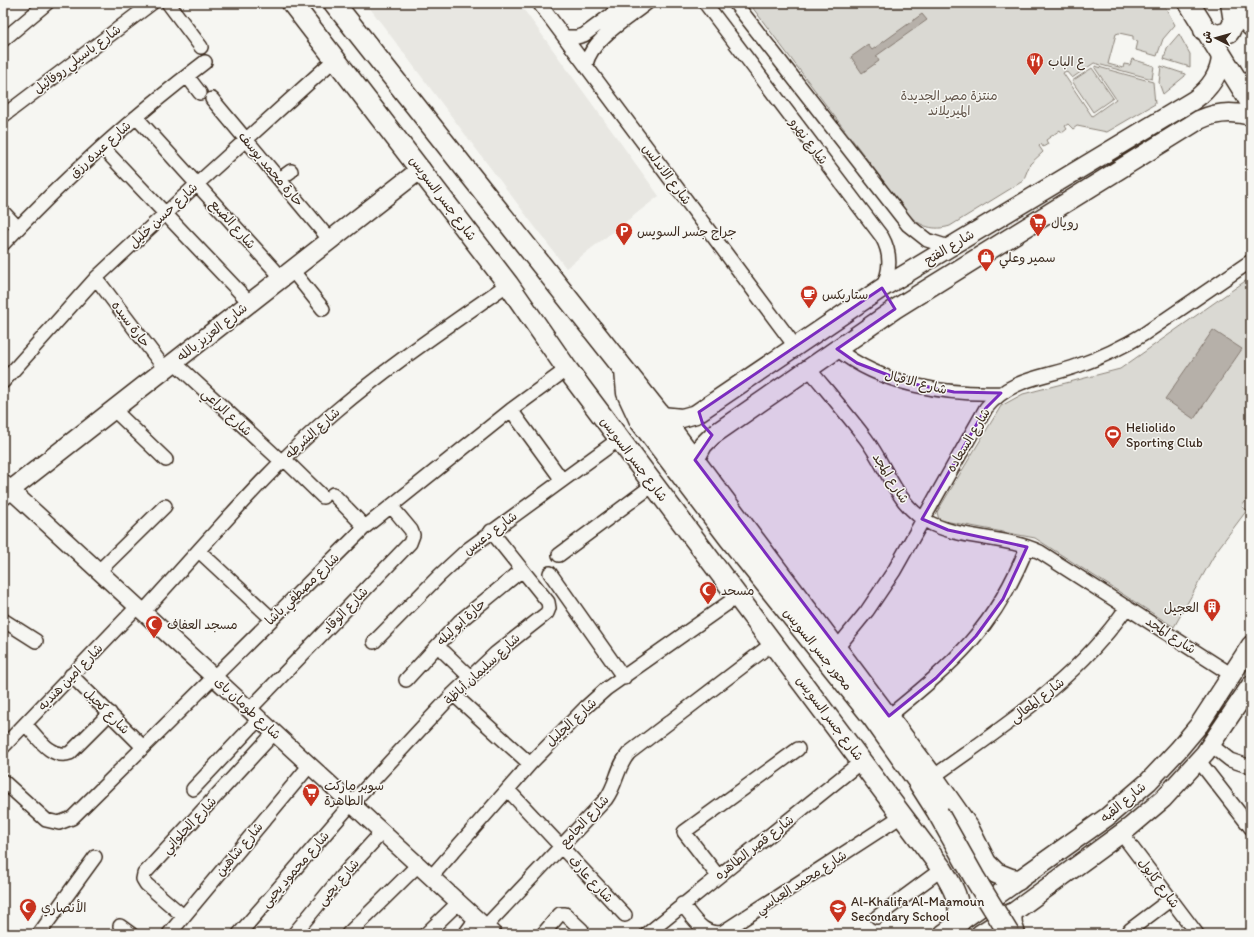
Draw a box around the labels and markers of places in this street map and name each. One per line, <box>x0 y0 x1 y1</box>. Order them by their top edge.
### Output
restaurant icon: ع الباب <box>1025 51 1045 76</box>
place label: ع الباب <box>1048 54 1086 71</box>
supermarket icon: رويال <box>1028 212 1048 237</box>
place label: رويال <box>1051 215 1079 231</box>
parking icon: جراج جسر السويس <box>614 221 634 246</box>
place label: جراج جسر السويس <box>637 224 737 241</box>
shop icon: سمير وعلي <box>976 247 996 272</box>
place label: سمير وعلي <box>999 250 1056 269</box>
cafe icon: ستاربكس <box>799 284 819 309</box>
place label: ستاربكس <box>822 287 868 303</box>
place label: Heliolido Sporting Club <box>1126 420 1203 450</box>
sports icon: Heliolido Sporting Club <box>1103 424 1123 449</box>
mosque icon: مسحد <box>698 580 718 605</box>
place label: مسحد <box>721 583 755 598</box>
building icon: العجيل <box>1202 597 1222 622</box>
place label: العجيل <box>1164 600 1199 616</box>
mosque icon: مسجد العفاف <box>144 614 164 639</box>
place label: مسجد العفاف <box>167 617 238 633</box>
place label: سوبر ماركت الطاهرة <box>324 778 384 808</box>
supermarket icon: سوبر ماركت الطاهرة <box>301 782 321 807</box>
place label: Al-Khalifa Al-Maamoun Secondary School <box>851 894 985 924</box>
mosque icon: الأنصاري <box>18 897 38 922</box>
school or university icon: Al-Khalifa Al-Maamoun Secondary School <box>828 898 848 923</box>
place label: الأنصاري <box>41 899 86 917</box>

